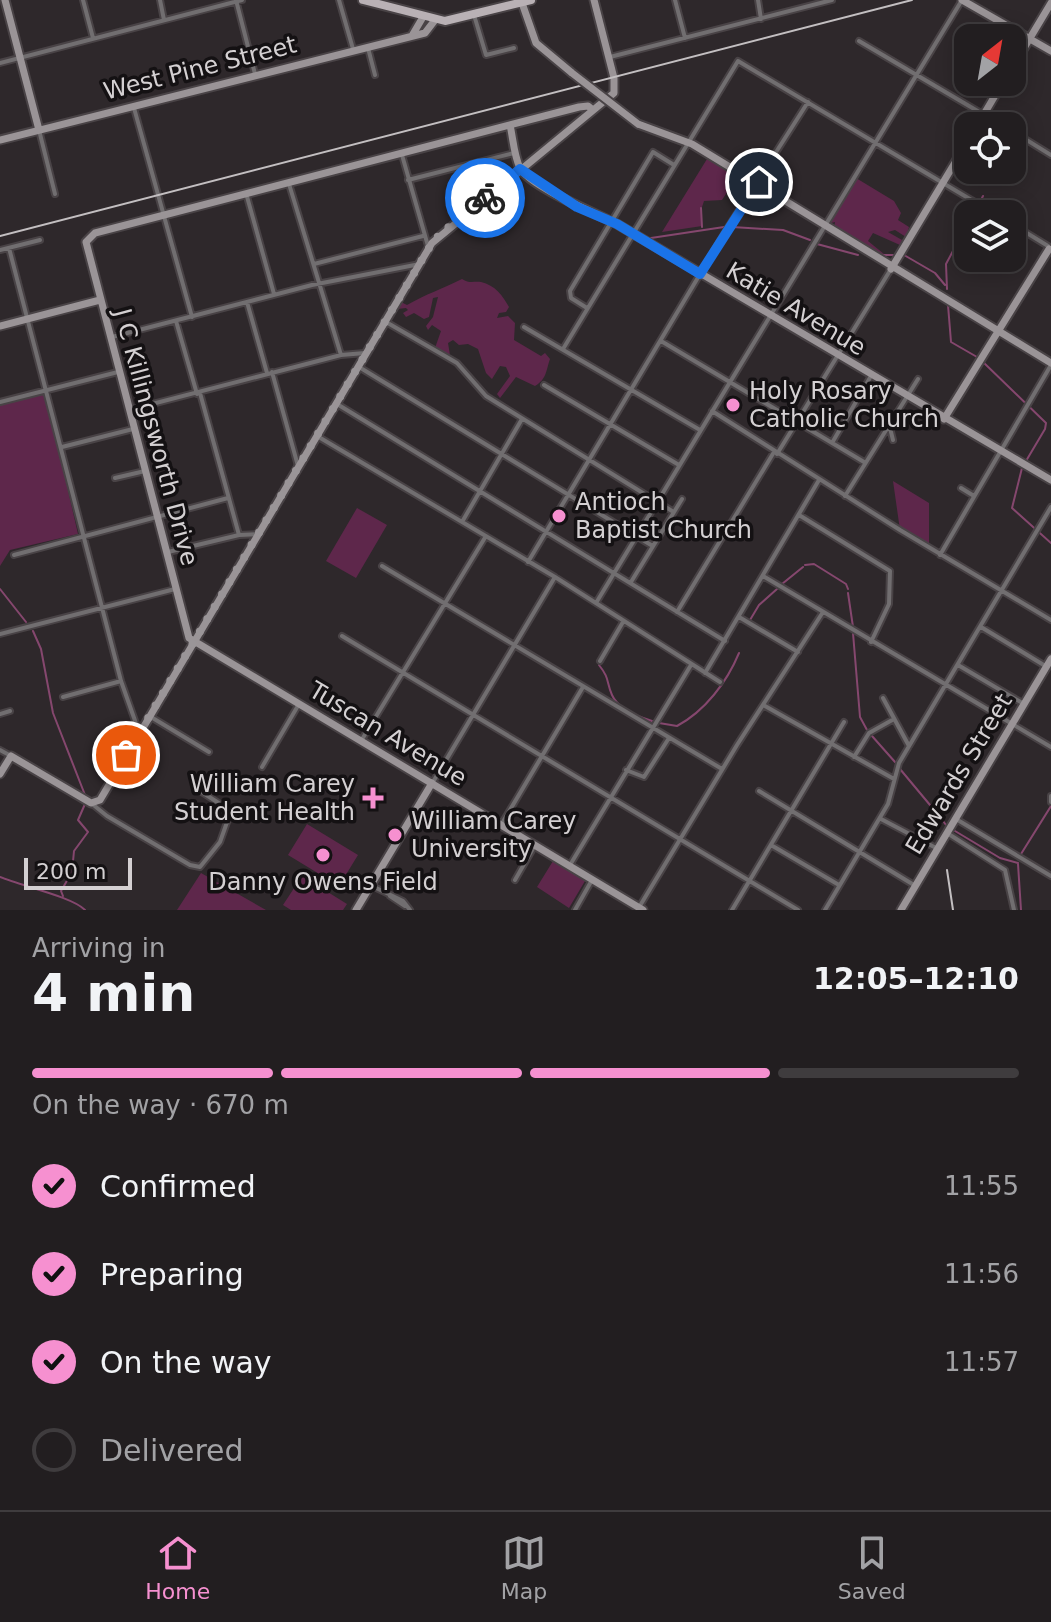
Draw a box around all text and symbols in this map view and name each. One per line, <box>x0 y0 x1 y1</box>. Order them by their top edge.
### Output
north arrow <box>954 24 1026 96</box>
map controls <box>954 24 1026 272</box>
street label: West Pine Street <box>101 30 299 106</box>
button: locate <box>954 112 1026 184</box>
pin <box>725 148 793 216</box>
courier <box>445 158 525 238</box>
icon: home <box>737 160 781 204</box>
icon: bike <box>463 176 507 220</box>
button: layers <box>954 200 1026 272</box>
street label: Katie Avenue <box>721 256 871 362</box>
street label: J C Killingsworth Drive <box>108 304 204 569</box>
place label: Holy Rosary Catholic Church <box>749 377 939 433</box>
marker: Holy Rosary Catholic Church <box>724 396 742 414</box>
place label: Antioch Baptist Church <box>575 488 752 544</box>
marker: Antioch Baptist Church <box>550 507 568 525</box>
street label: Tuscan Avenue <box>303 675 472 792</box>
street label: Edwards Street <box>900 689 1018 859</box>
pin <box>92 721 160 789</box>
icon: bag <box>104 733 148 777</box>
place label: William Carey Student Health <box>174 770 355 826</box>
marker: William Carey Student Health <box>362 787 384 809</box>
place label: William Carey University <box>411 807 576 863</box>
marker: William Carey University <box>386 826 404 844</box>
marker: Danny Owens Field <box>314 846 332 864</box>
scale bar <box>24 854 132 890</box>
text: 200 m <box>36 859 106 884</box>
place label: Danny Owens Field <box>208 868 438 896</box>
text: Arriving in <box>32 933 166 963</box>
text: 12:05–12:10 <box>813 961 1019 996</box>
text: 4 min <box>32 963 195 1023</box>
text: On the way · 670 m <box>32 1090 289 1120</box>
icon: check <box>32 1164 76 1208</box>
text: Confirmed <box>100 1169 256 1204</box>
text: 11:55 <box>944 1171 1019 1201</box>
icon: check <box>32 1252 76 1296</box>
text: Preparing <box>100 1257 244 1292</box>
text: 11:56 <box>944 1259 1019 1289</box>
icon: check <box>32 1340 76 1384</box>
text: On the way <box>100 1345 272 1380</box>
text: 11:57 <box>944 1347 1019 1377</box>
text: Delivered <box>100 1433 244 1468</box>
tab: Home <box>145 1531 210 1604</box>
tab: Map <box>501 1531 547 1604</box>
tab: Saved <box>838 1531 906 1604</box>

